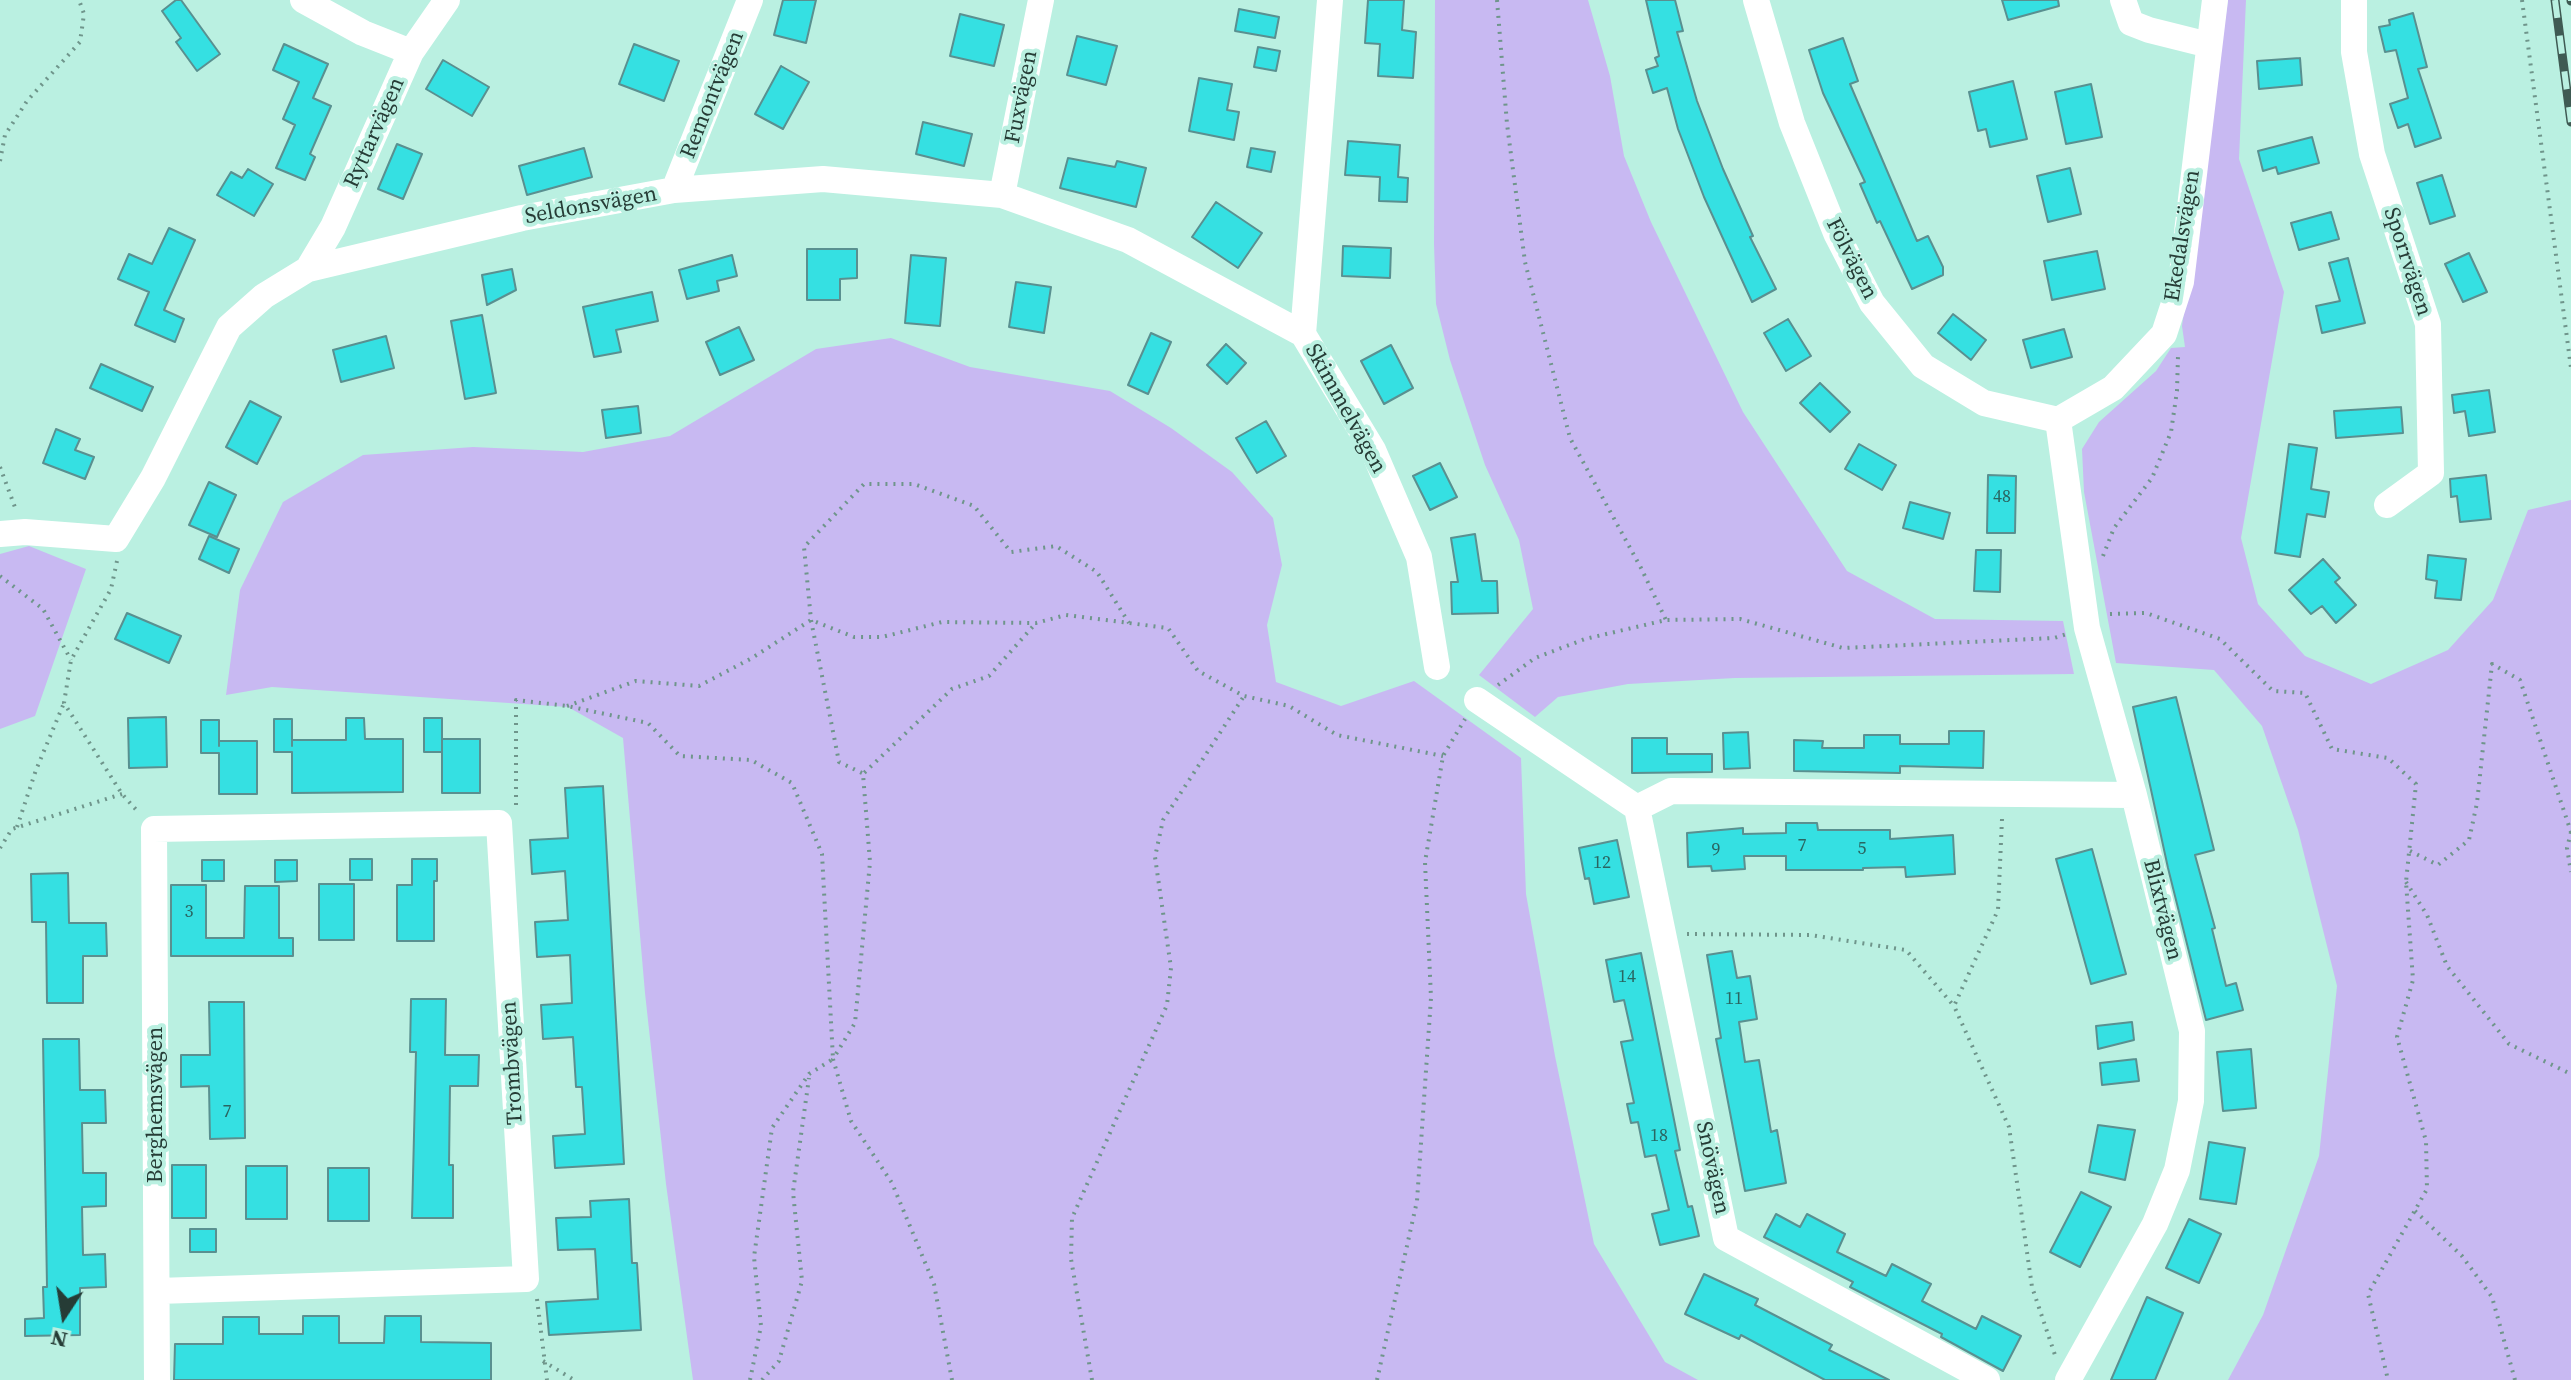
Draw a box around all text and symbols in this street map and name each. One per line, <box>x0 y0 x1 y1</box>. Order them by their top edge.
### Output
street label: Remontvägen <box>675 27 751 163</box>
street label: Fuxvägen <box>1000 48 1044 146</box>
street label: Ryttarvägen <box>339 74 411 192</box>
street label: Ekedalsvägen <box>2160 168 2206 304</box>
street label: Seldonsvägen <box>523 181 659 231</box>
street label: Sporrvägen <box>2377 205 2437 319</box>
street label: Fölvägen <box>1819 214 1883 304</box>
street label: Skimmelvägen <box>1299 340 1391 478</box>
house number: 48 <box>1993 486 2011 508</box>
house number: 7 <box>1798 835 1806 857</box>
house number: 5 <box>1858 838 1866 860</box>
house number: 9 <box>1712 839 1720 861</box>
house number: 12 <box>1593 852 1611 874</box>
street label: Blixtvägen <box>2137 857 2187 963</box>
house number: 3 <box>185 901 193 923</box>
house number: 14 <box>1618 966 1636 988</box>
house number: 11 <box>1725 988 1743 1010</box>
street label: Trombvägen <box>497 1001 529 1125</box>
street label: Berghemsvägen <box>143 1027 169 1183</box>
house number: 7 <box>223 1101 231 1123</box>
street label: Snövägen <box>1689 1119 1735 1217</box>
house number: 18 <box>1650 1125 1668 1147</box>
north arrow <box>24 1276 104 1356</box>
text: N <box>48 1323 70 1356</box>

